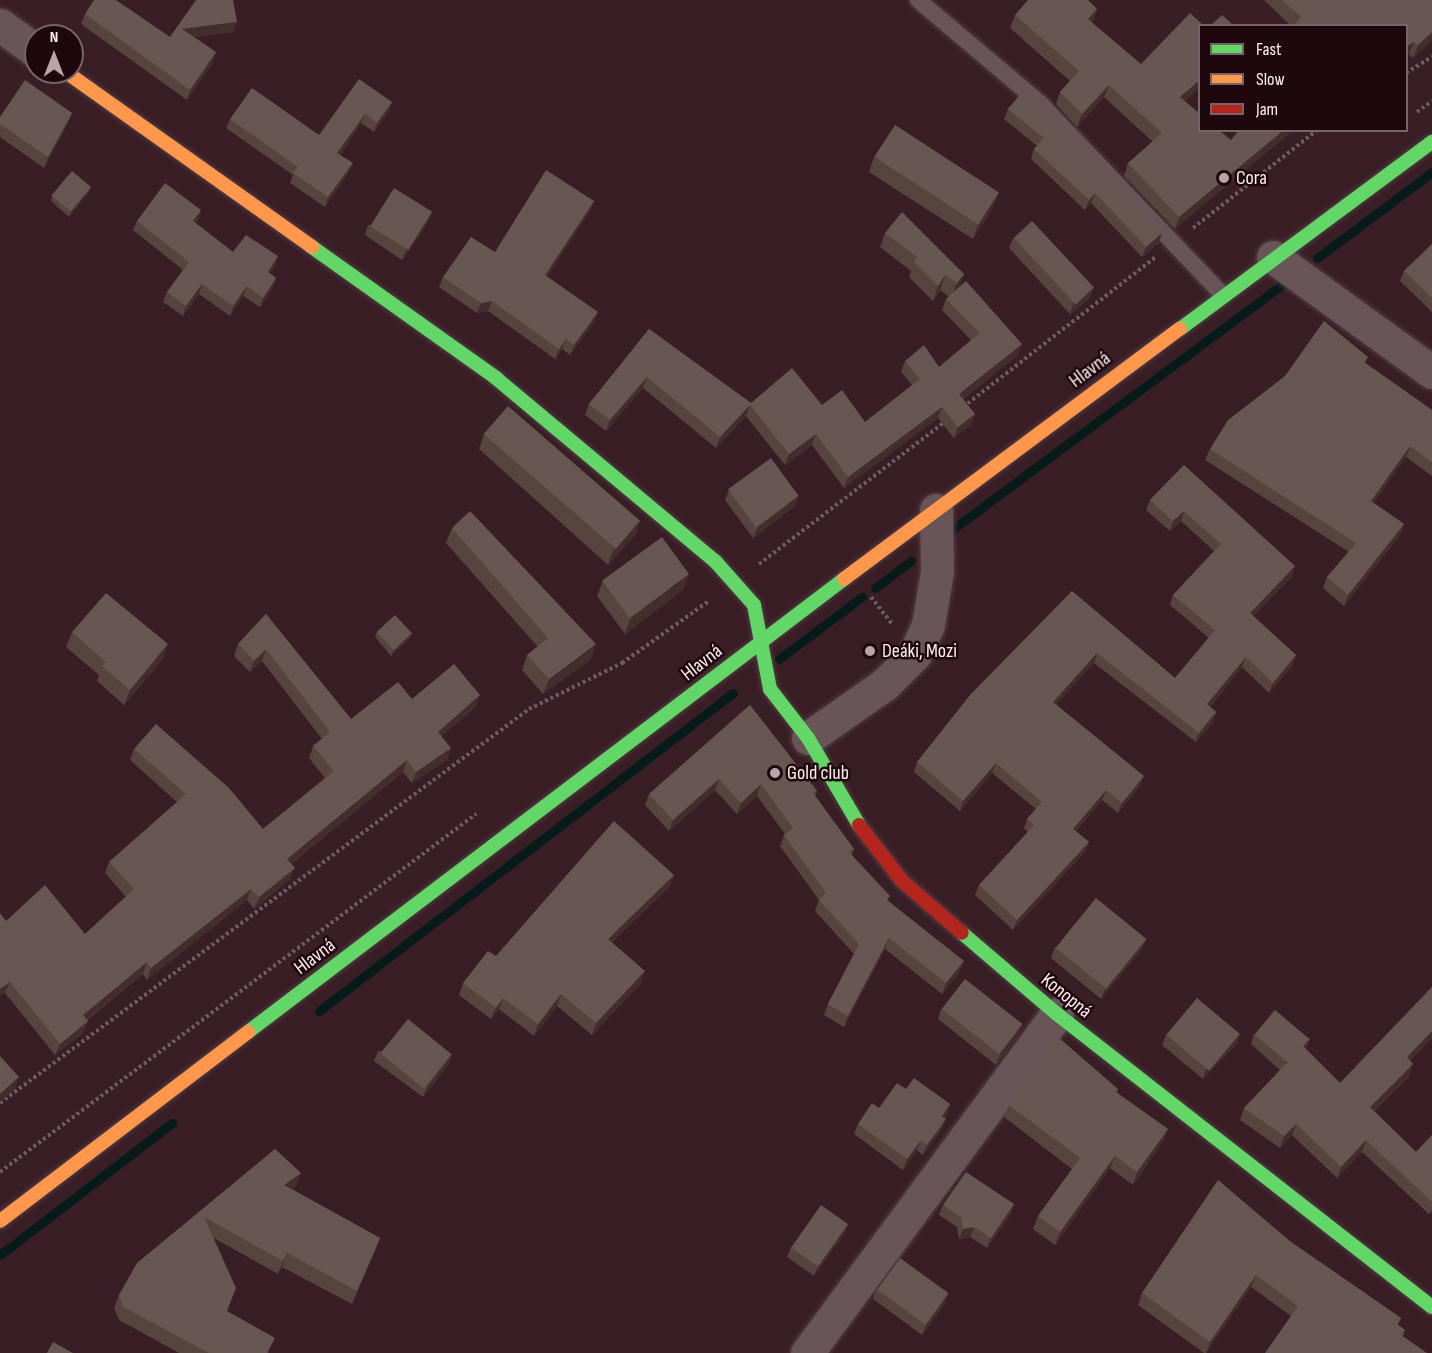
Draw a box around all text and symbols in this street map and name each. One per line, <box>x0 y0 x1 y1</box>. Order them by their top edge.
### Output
north arrow <box>24 24 84 84</box>
legend <box>1198 24 1408 132</box>
text: N <box>50 28 58 47</box>
text: Fast <box>1256 39 1281 60</box>
text: Slow <box>1256 69 1285 90</box>
text: Jam <box>1256 99 1278 120</box>
place label: Cora <box>1236 166 1267 190</box>
marker: Cora <box>1217 171 1231 185</box>
street label: Hlavná <box>1065 347 1115 393</box>
place label: Deáki, Mozi <box>882 639 957 663</box>
street label: Hlavná <box>677 640 727 686</box>
marker: Deáki, Mozi <box>863 644 877 658</box>
place label: Gold club <box>787 761 849 785</box>
marker: Gold club <box>768 766 782 780</box>
street label: Hlavná <box>290 934 340 980</box>
street label: Konopná <box>1036 968 1096 1024</box>

